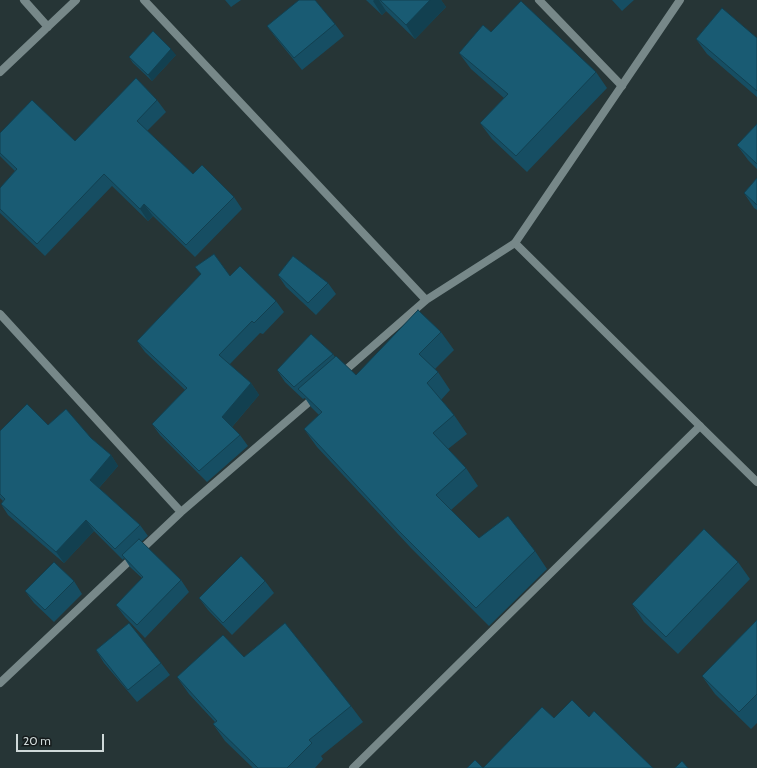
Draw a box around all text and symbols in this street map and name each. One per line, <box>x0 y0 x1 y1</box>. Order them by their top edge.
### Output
scale bar <box>18 726 106 752</box>
text: 20 m <box>23 733 51 748</box>

